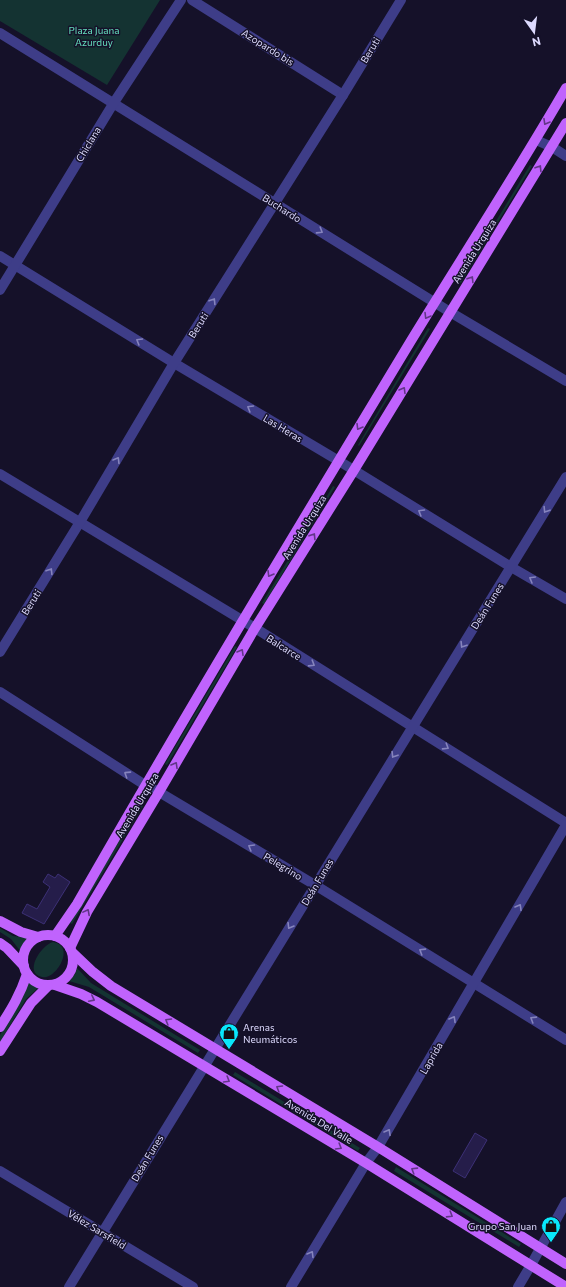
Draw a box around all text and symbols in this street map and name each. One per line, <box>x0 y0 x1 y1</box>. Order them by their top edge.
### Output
north arrow <box>514 12 554 52</box>
park label: Plaza Juana Azurduy <box>69 24 119 48</box>
street label: Azopardo bis <box>240 26 297 68</box>
street label: Beruti <box>358 35 382 65</box>
text: N <box>531 35 542 49</box>
one-way arrow <box>544 118 551 125</box>
street label: Chiclana <box>73 124 103 164</box>
one-way arrow <box>534 165 542 172</box>
street label: Buchardo <box>260 191 304 225</box>
street label: Avenida Urquiza <box>449 217 499 285</box>
one-way arrow <box>316 226 323 234</box>
one-way arrow <box>466 276 474 283</box>
one-way arrow <box>208 298 216 305</box>
street label: Beruti <box>185 310 211 340</box>
one-way arrow <box>424 312 431 319</box>
one-way arrow <box>136 339 143 346</box>
one-way arrow <box>398 387 406 394</box>
one-way arrow <box>247 405 254 413</box>
street label: Las Heras <box>261 412 305 445</box>
one-way arrow <box>357 423 364 430</box>
one-way arrow <box>112 457 119 464</box>
street label: Avenida Urquiza <box>279 493 329 561</box>
one-way arrow <box>543 506 550 513</box>
one-way arrow <box>418 509 425 516</box>
one-way arrow <box>308 533 315 540</box>
one-way arrow <box>45 568 53 575</box>
one-way arrow <box>267 570 275 577</box>
one-way arrow <box>529 577 536 584</box>
street label: Deán Funes <box>468 580 506 631</box>
street label: Beruti <box>18 587 44 617</box>
street label: Balcarce <box>265 632 303 662</box>
one-way arrow <box>460 641 467 648</box>
one-way arrow <box>236 649 243 657</box>
one-way arrow <box>308 659 315 666</box>
one-way arrow <box>442 743 449 750</box>
one-way arrow <box>392 751 399 758</box>
one-way arrow <box>171 762 178 769</box>
street label: Avenida Urquiza <box>113 770 161 840</box>
one-way arrow <box>125 772 132 779</box>
one-way arrow <box>248 845 255 852</box>
street label: Pelegrino <box>262 850 304 882</box>
street label: Deán Funes <box>298 856 336 907</box>
one-way arrow <box>514 904 521 911</box>
one-way arrow <box>82 909 90 917</box>
one-way arrow <box>287 922 294 929</box>
one-way arrow <box>419 949 426 956</box>
one-way arrow <box>87 994 95 1002</box>
one-way arrow <box>449 1016 456 1024</box>
one-way arrow <box>530 1017 537 1024</box>
one-way arrow <box>165 1018 172 1025</box>
place label: Arenas Neumáticos <box>243 1021 298 1045</box>
shop icon: Arenas Neumáticos <box>218 1022 240 1050</box>
street label: Laprida <box>417 1040 445 1076</box>
one-way arrow <box>223 1075 230 1082</box>
one-way arrow <box>276 1085 283 1092</box>
street label: Avenida Del Valle <box>283 1096 355 1146</box>
one-way arrow <box>383 1129 390 1136</box>
street label: Deán Funes <box>128 1132 166 1183</box>
one-way arrow <box>335 1142 342 1149</box>
one-way arrow <box>411 1167 418 1175</box>
street label: Vélez Sarsfield <box>66 1207 128 1251</box>
one-way arrow <box>446 1210 453 1217</box>
shop icon: Grupo San Juan <box>540 1215 562 1243</box>
place label: Grupo San Juan <box>468 1220 537 1232</box>
one-way arrow <box>307 1251 314 1258</box>

